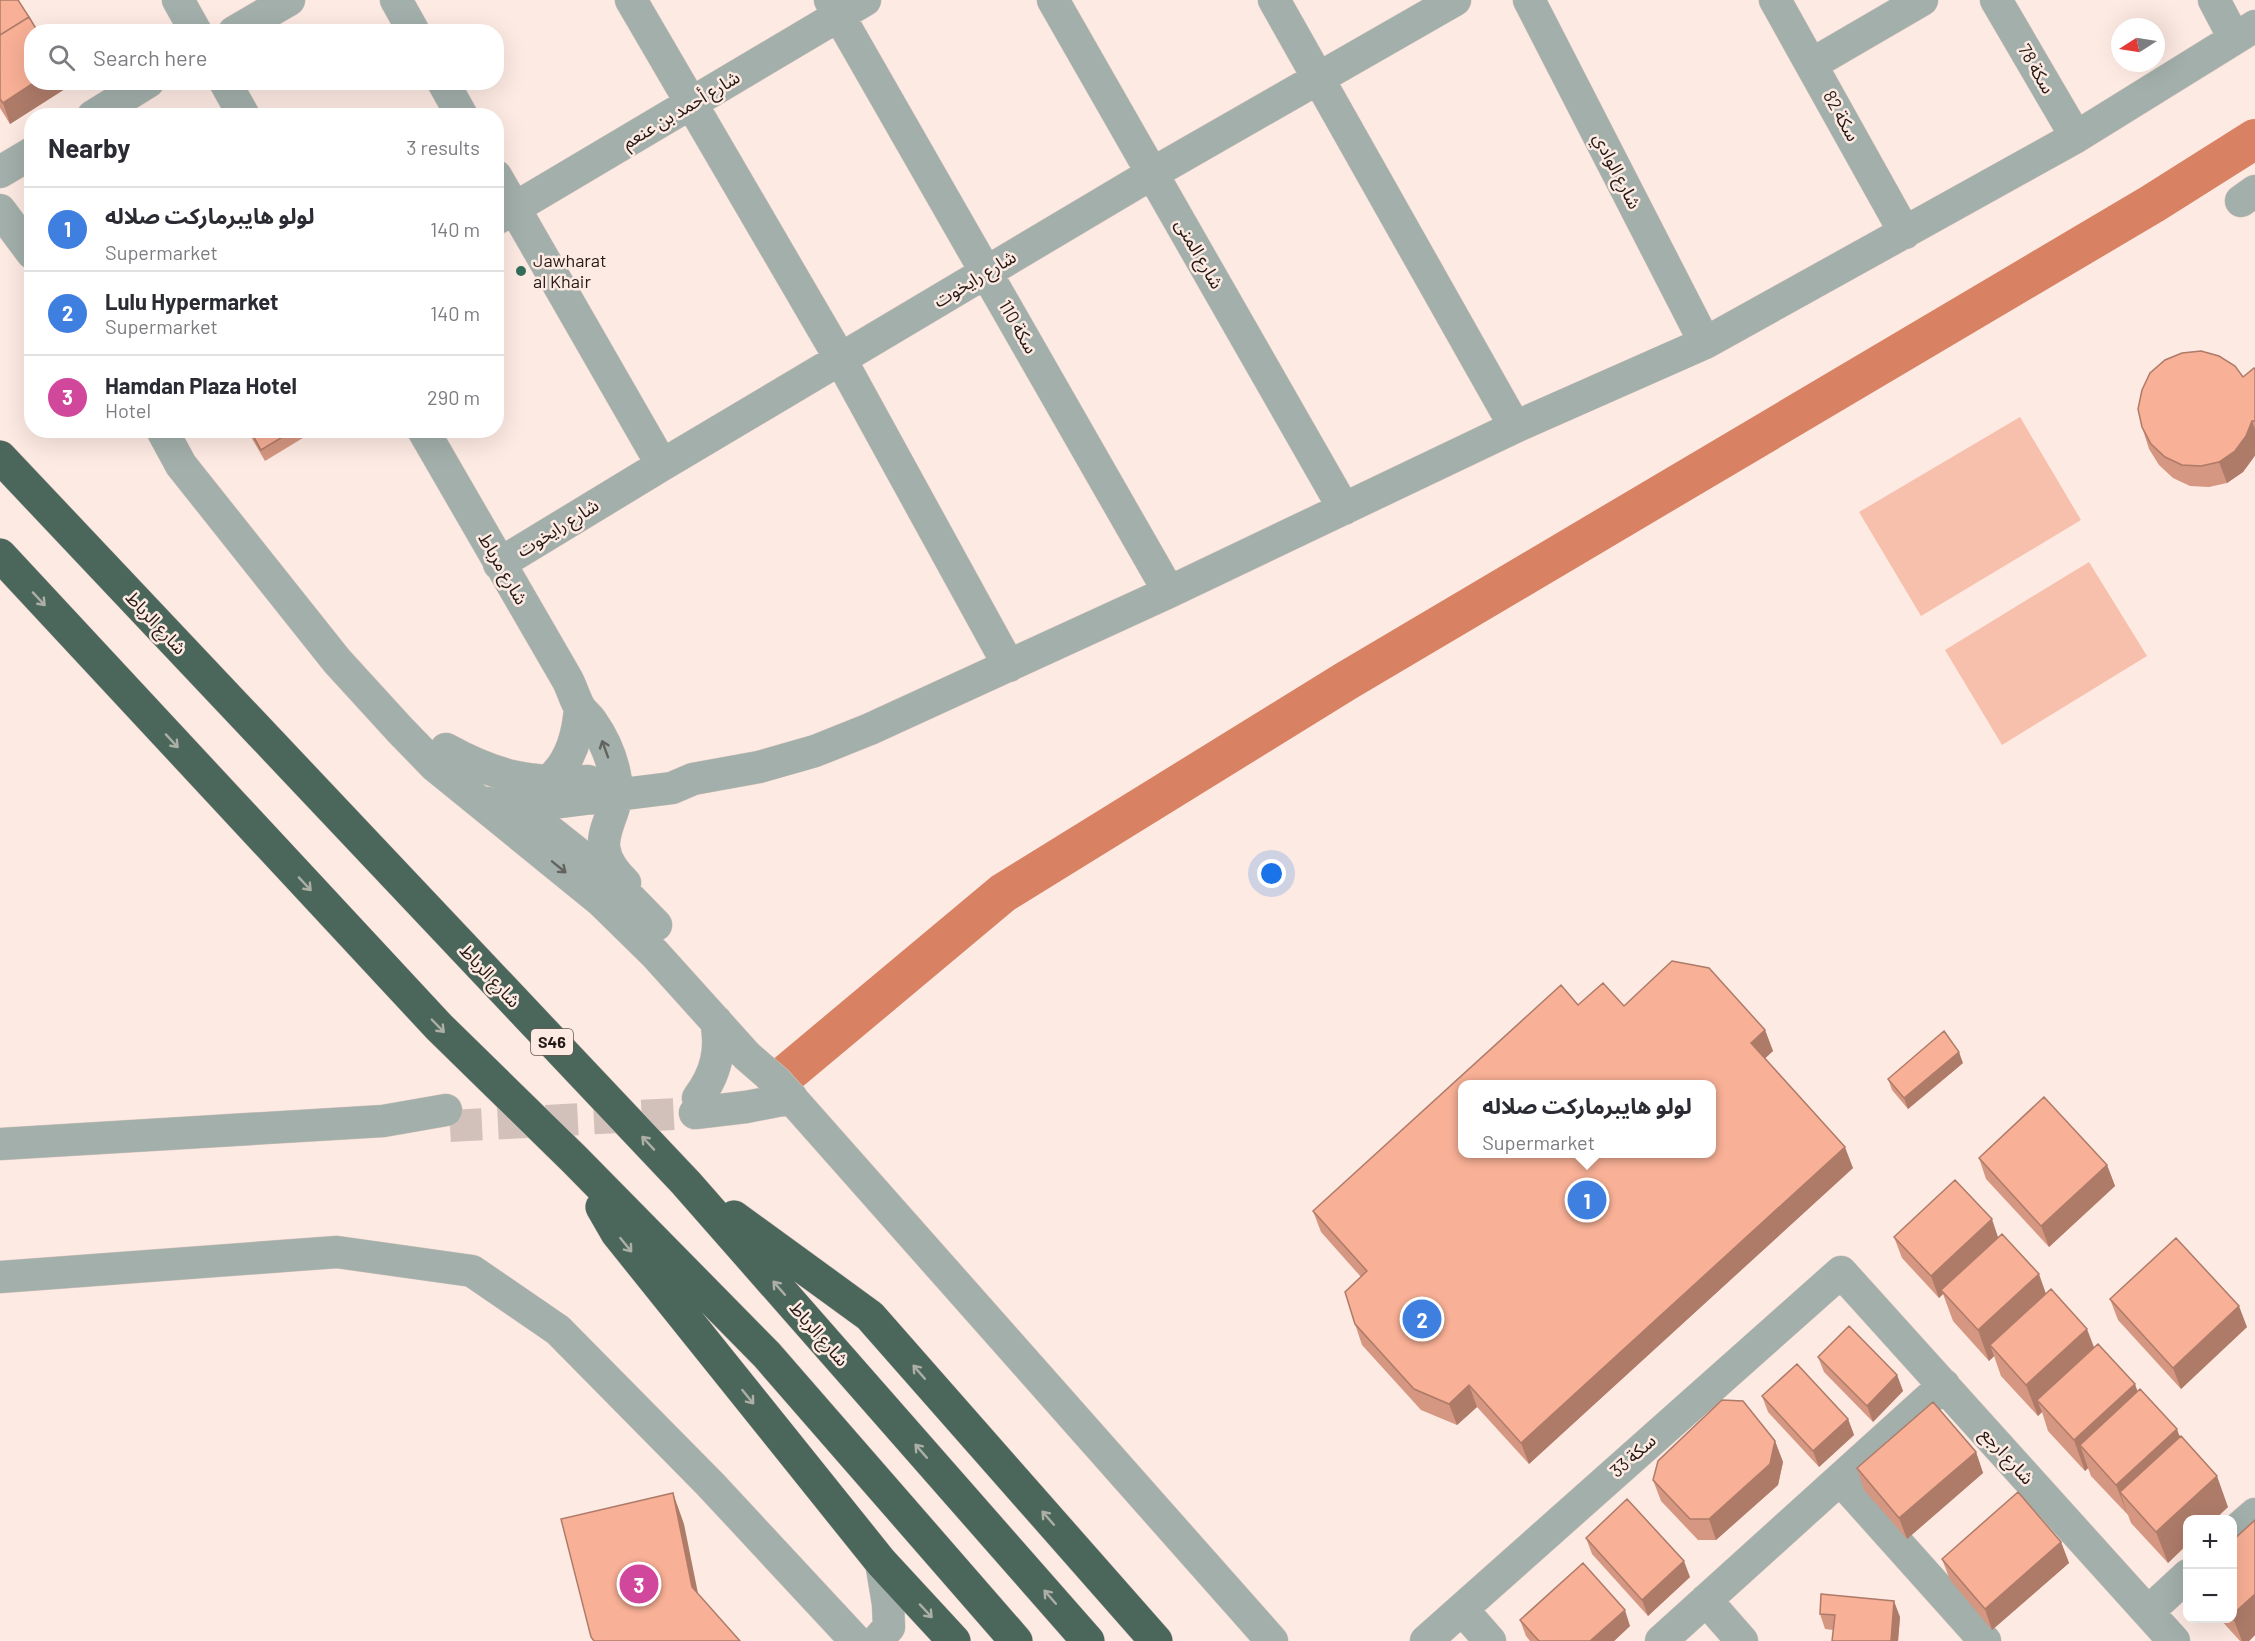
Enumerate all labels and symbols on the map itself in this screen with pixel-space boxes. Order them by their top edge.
north arrow [2111,18,2165,72]
street label: سكة 78 [2014,40,2060,97]
street label: شارع أحمد بن عنعم [618,65,745,156]
street label: سكة 82 [1819,86,1865,145]
street label: شارع الوادي [1586,129,1646,214]
street label: شارع المنى [1168,214,1229,295]
street label: شارع رايخوت [929,245,1022,315]
place label: Jawharat al Khair [533,249,607,292]
marker: Jawharat al Khair [514,264,528,278]
street label: سكة 110 [995,296,1043,357]
street label: شارع رايخوت [512,493,605,564]
street label: شارع مرباط [471,529,533,610]
street label: شارع الرباط [119,586,192,661]
one-way arrow [32,591,46,606]
one-way arrow [165,734,179,749]
one-way arrow [599,740,610,758]
your location [1257,859,1286,888]
one-way arrow [551,860,567,873]
one-way arrow [298,876,312,891]
street label: شارع الرباط [453,939,526,1014]
one-way arrow [431,1019,446,1034]
road number: S46 [531,1029,573,1055]
one-way arrow [641,1136,656,1151]
pin: 1 [1568,1178,1606,1222]
one-way arrow [620,1236,633,1252]
one-way arrow [772,1281,786,1296]
pin: 2 [1402,1296,1442,1342]
street label: شارع الرباط [783,1297,854,1373]
one-way arrow [912,1365,926,1380]
one-way arrow [742,1388,755,1404]
street label: شارع ارجع [1974,1422,2039,1491]
street label: سكة 33 [1605,1429,1660,1482]
one-way arrow [914,1443,928,1458]
one-way arrow [1041,1511,1055,1526]
pin: 3 [620,1562,658,1606]
one-way arrow [1043,1590,1057,1605]
one-way arrow [919,1603,933,1618]

